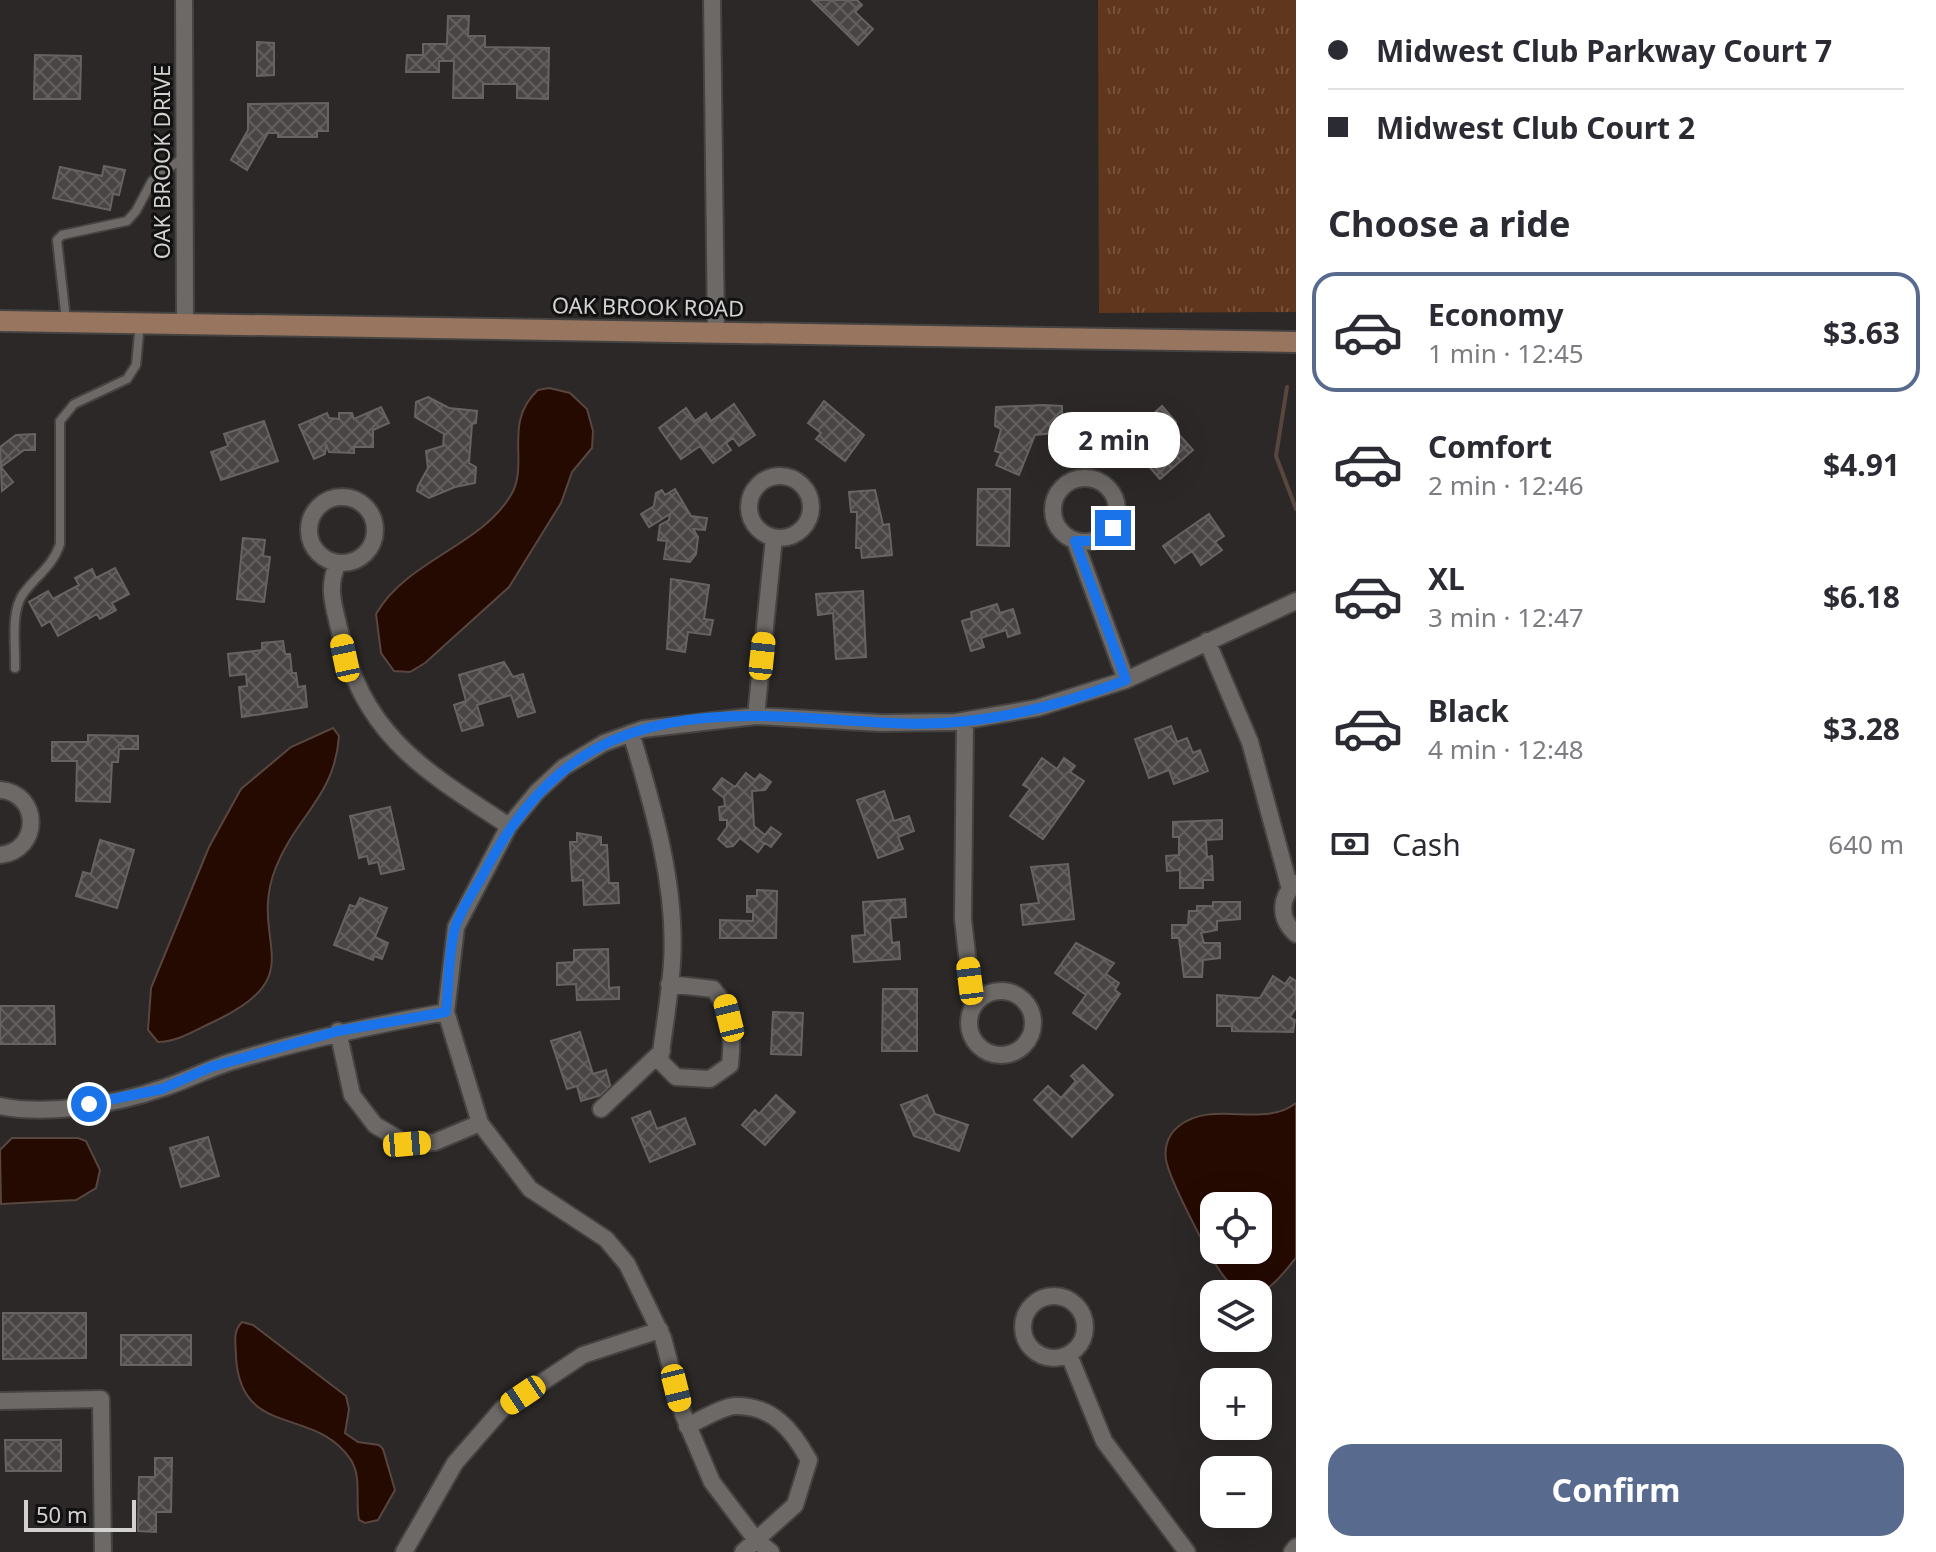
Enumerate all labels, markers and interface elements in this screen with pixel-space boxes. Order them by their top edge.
text: Midwest Club Parkway Court 7 [1376,30,1832,71]
street label: OAK BROOK DRIVE [146,65,176,259]
text: Midwest Club Court 2 [1376,107,1695,148]
text: Choose a ride [1328,199,1570,248]
street label: OAK BROOK ROAD [552,289,744,323]
text: Economy [1428,294,1564,335]
icon: car [1332,296,1404,368]
text: $3.63 [1823,312,1900,353]
text: 1 min · 12:45 [1428,335,1584,371]
callout: 2 min [1047,412,1179,468]
text: 2 min [1078,422,1150,458]
text: Comfort [1428,426,1552,467]
icon: car [1332,428,1404,500]
text: $4.91 [1823,444,1900,485]
text: 2 min · 12:46 [1428,467,1584,503]
route end [1095,510,1131,546]
text: XL [1428,558,1465,599]
icon: car [1332,560,1404,632]
text: $6.18 [1823,576,1900,617]
text: 3 min · 12:47 [1428,599,1584,635]
car [748,631,776,681]
car [328,632,362,684]
text: Black [1428,690,1509,731]
icon: car [1332,692,1404,764]
text: $3.28 [1823,708,1900,749]
text: 4 min · 12:48 [1428,731,1584,767]
icon: cash [1328,822,1372,866]
text: Cash [1392,824,1461,865]
text: 640 m [1828,826,1904,862]
car [955,956,985,1006]
car [712,992,746,1044]
route start [71,1086,107,1122]
car [382,1130,432,1158]
map controls [1200,1192,1272,1528]
button: locate [1200,1192,1272,1264]
button: layers [1200,1280,1272,1352]
car [659,1362,693,1414]
button: + [1200,1368,1272,1440]
car [496,1372,550,1418]
button: Confirm [1328,1444,1904,1536]
button: − [1200,1456,1272,1528]
scale bar [24,1496,136,1532]
text: 50 m [36,1499,87,1529]

